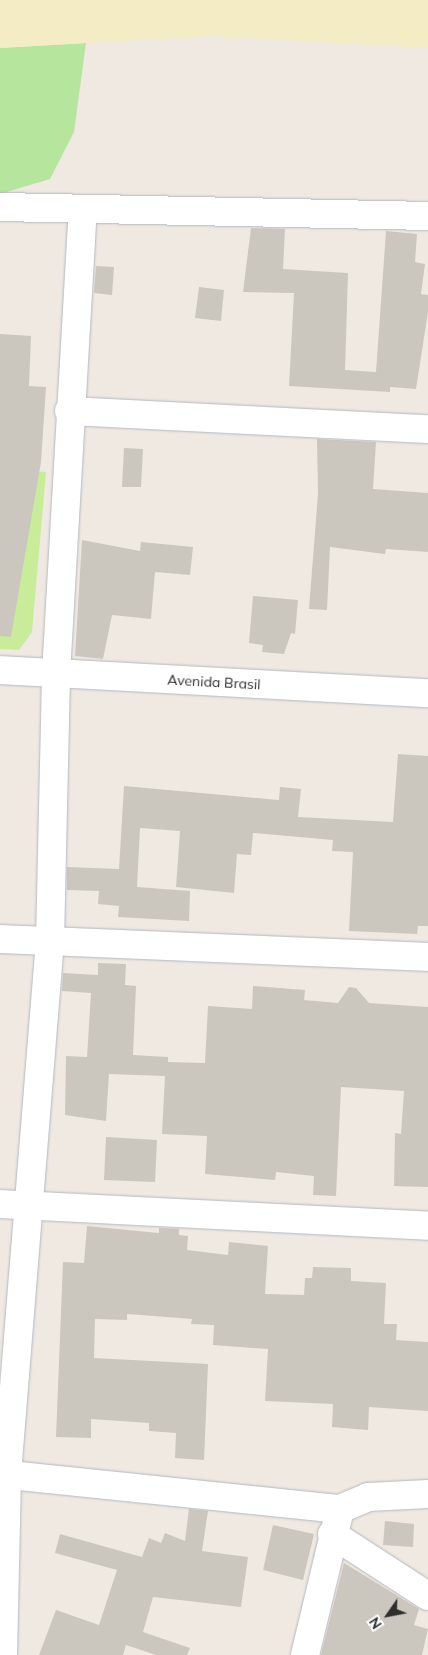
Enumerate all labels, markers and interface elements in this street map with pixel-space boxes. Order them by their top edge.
street label: Avenida Brasil [167,671,261,693]
north arrow [363,1590,413,1640]
text: N [365,1614,386,1633]

